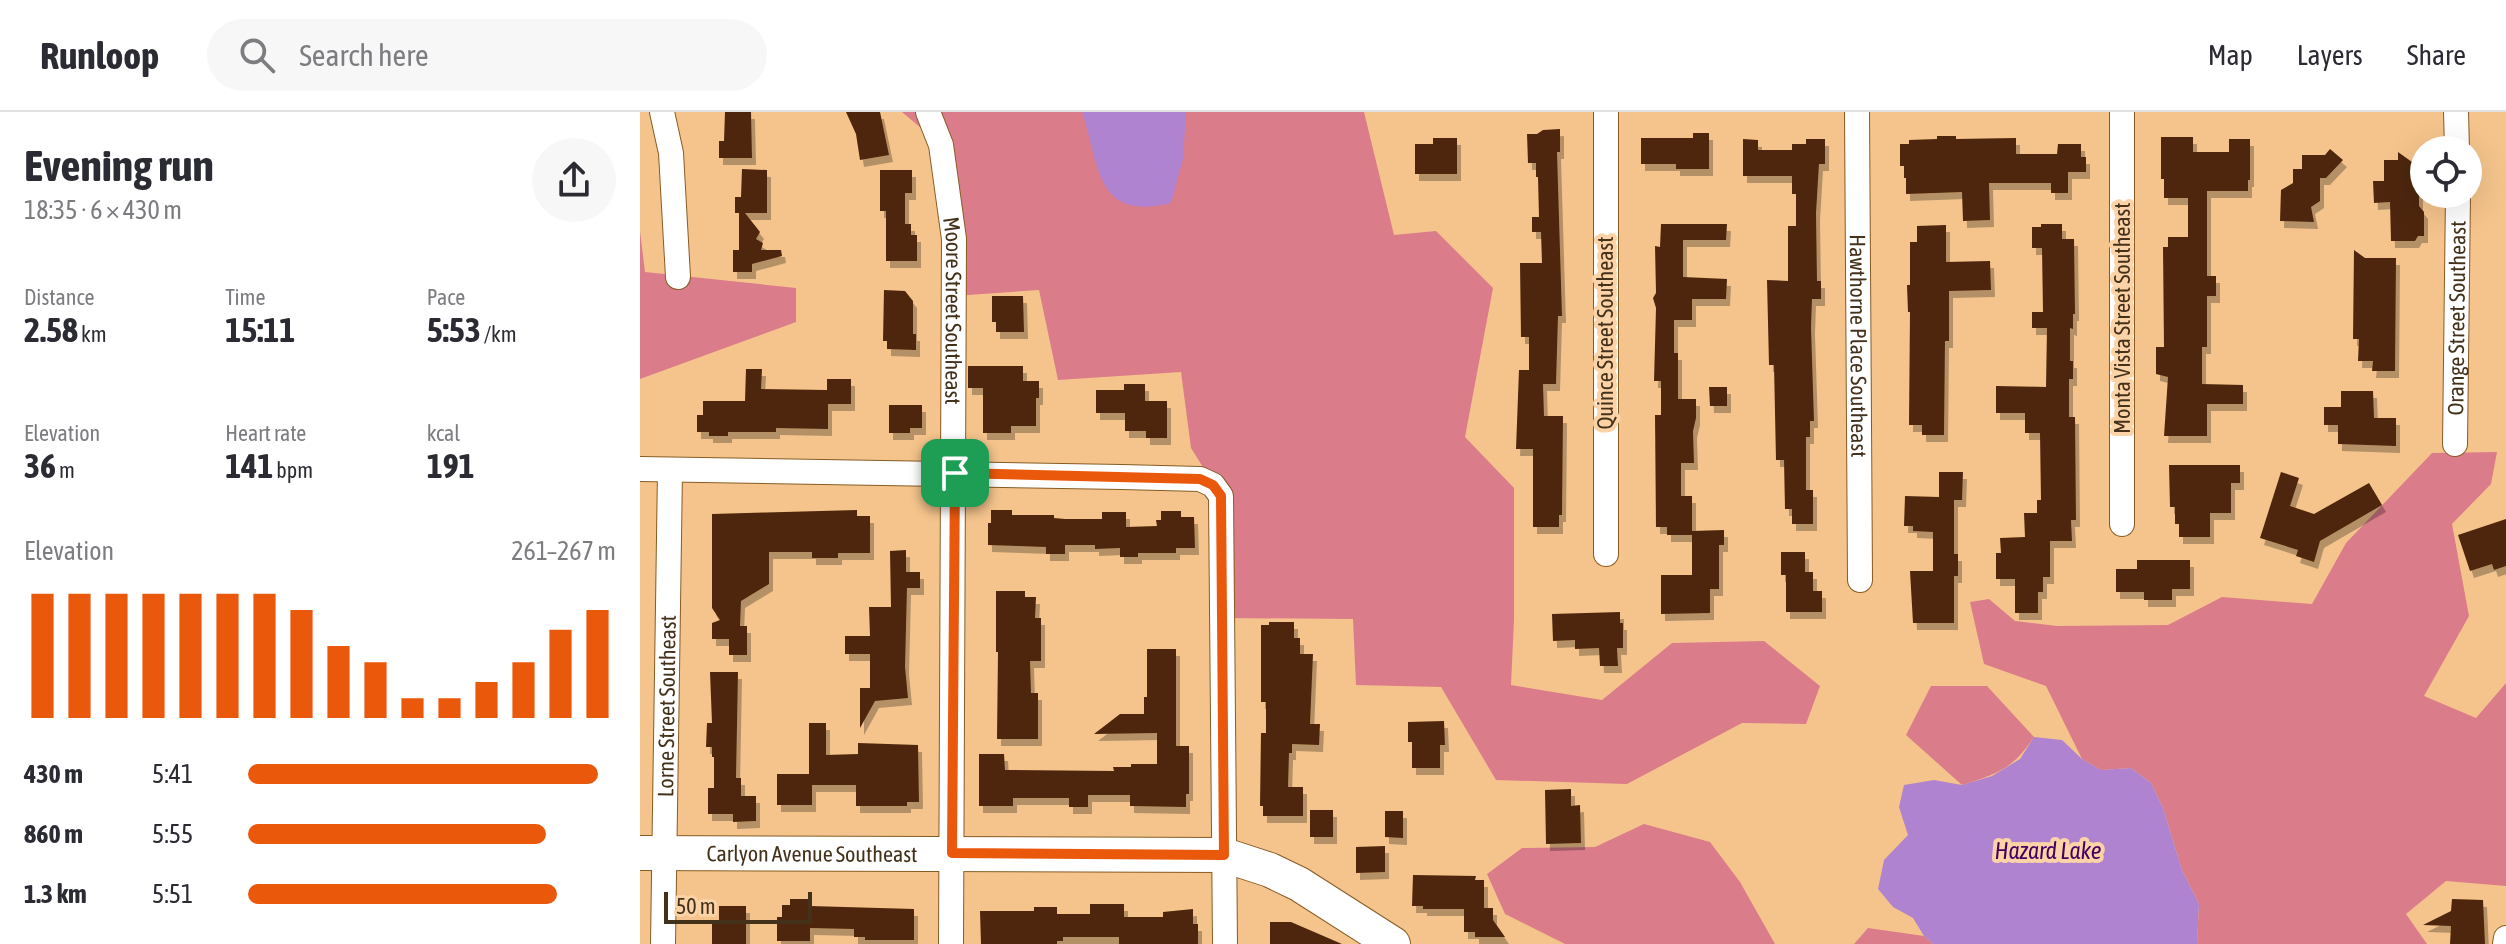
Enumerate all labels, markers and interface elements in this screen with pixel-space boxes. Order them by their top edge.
search box [207,19,767,91]
icon: search [235,33,279,77]
text: Runloop [40,34,159,77]
text: Search here [299,38,429,72]
text: Map [2208,39,2253,71]
text: Layers [2297,39,2363,71]
text: Share [2407,39,2466,71]
map controls [2410,136,2482,208]
button: locate [2410,136,2482,208]
button: share [532,138,616,222]
text: Evening run [24,140,214,190]
text: 18:35 · 6 × 430 m [24,195,182,225]
street label: Monta Vista Street Southeast [2109,202,2135,434]
street label: Moore Street Southeast [938,215,967,405]
street label: Orange Street Southeast [2442,220,2471,416]
street label: Hawthorne Place Southeast [1845,234,1872,458]
street label: Quince Street Southeast [1592,236,1618,430]
text: Distance [24,284,95,310]
text: Time [225,284,265,310]
text: Pace [427,284,465,310]
text: 2.58 [24,310,78,349]
text: 15:11 [225,310,295,349]
text: 5:53 [427,310,481,349]
text: km [78,321,107,347]
text: /km [481,321,517,347]
text: Elevation [24,420,100,446]
text: Heart rate [225,420,306,446]
text: kcal [427,420,460,446]
pin [921,439,989,507]
text: 36 [24,446,56,485]
text: 141 [225,446,273,485]
text: 191 [427,446,475,485]
icon: arrive [933,451,977,495]
text: m [56,457,75,483]
text: bpm [273,457,313,483]
text: Elevation [24,536,114,566]
text: 261–267 m [511,536,616,566]
street label: Lorne Street Southeast [652,615,681,797]
text: 430 m [24,759,83,789]
text: 5:41 [152,759,193,789]
text: 860 m [24,819,83,849]
text: 5:55 [152,819,193,849]
water label: Hazard Lake [1994,837,2102,864]
street label: Carlyon Avenue Southeast [707,840,917,867]
text: 1.3 km [24,879,87,909]
text: 5:51 [152,879,193,909]
scale bar [664,888,812,924]
text: 50 m [676,893,716,919]

